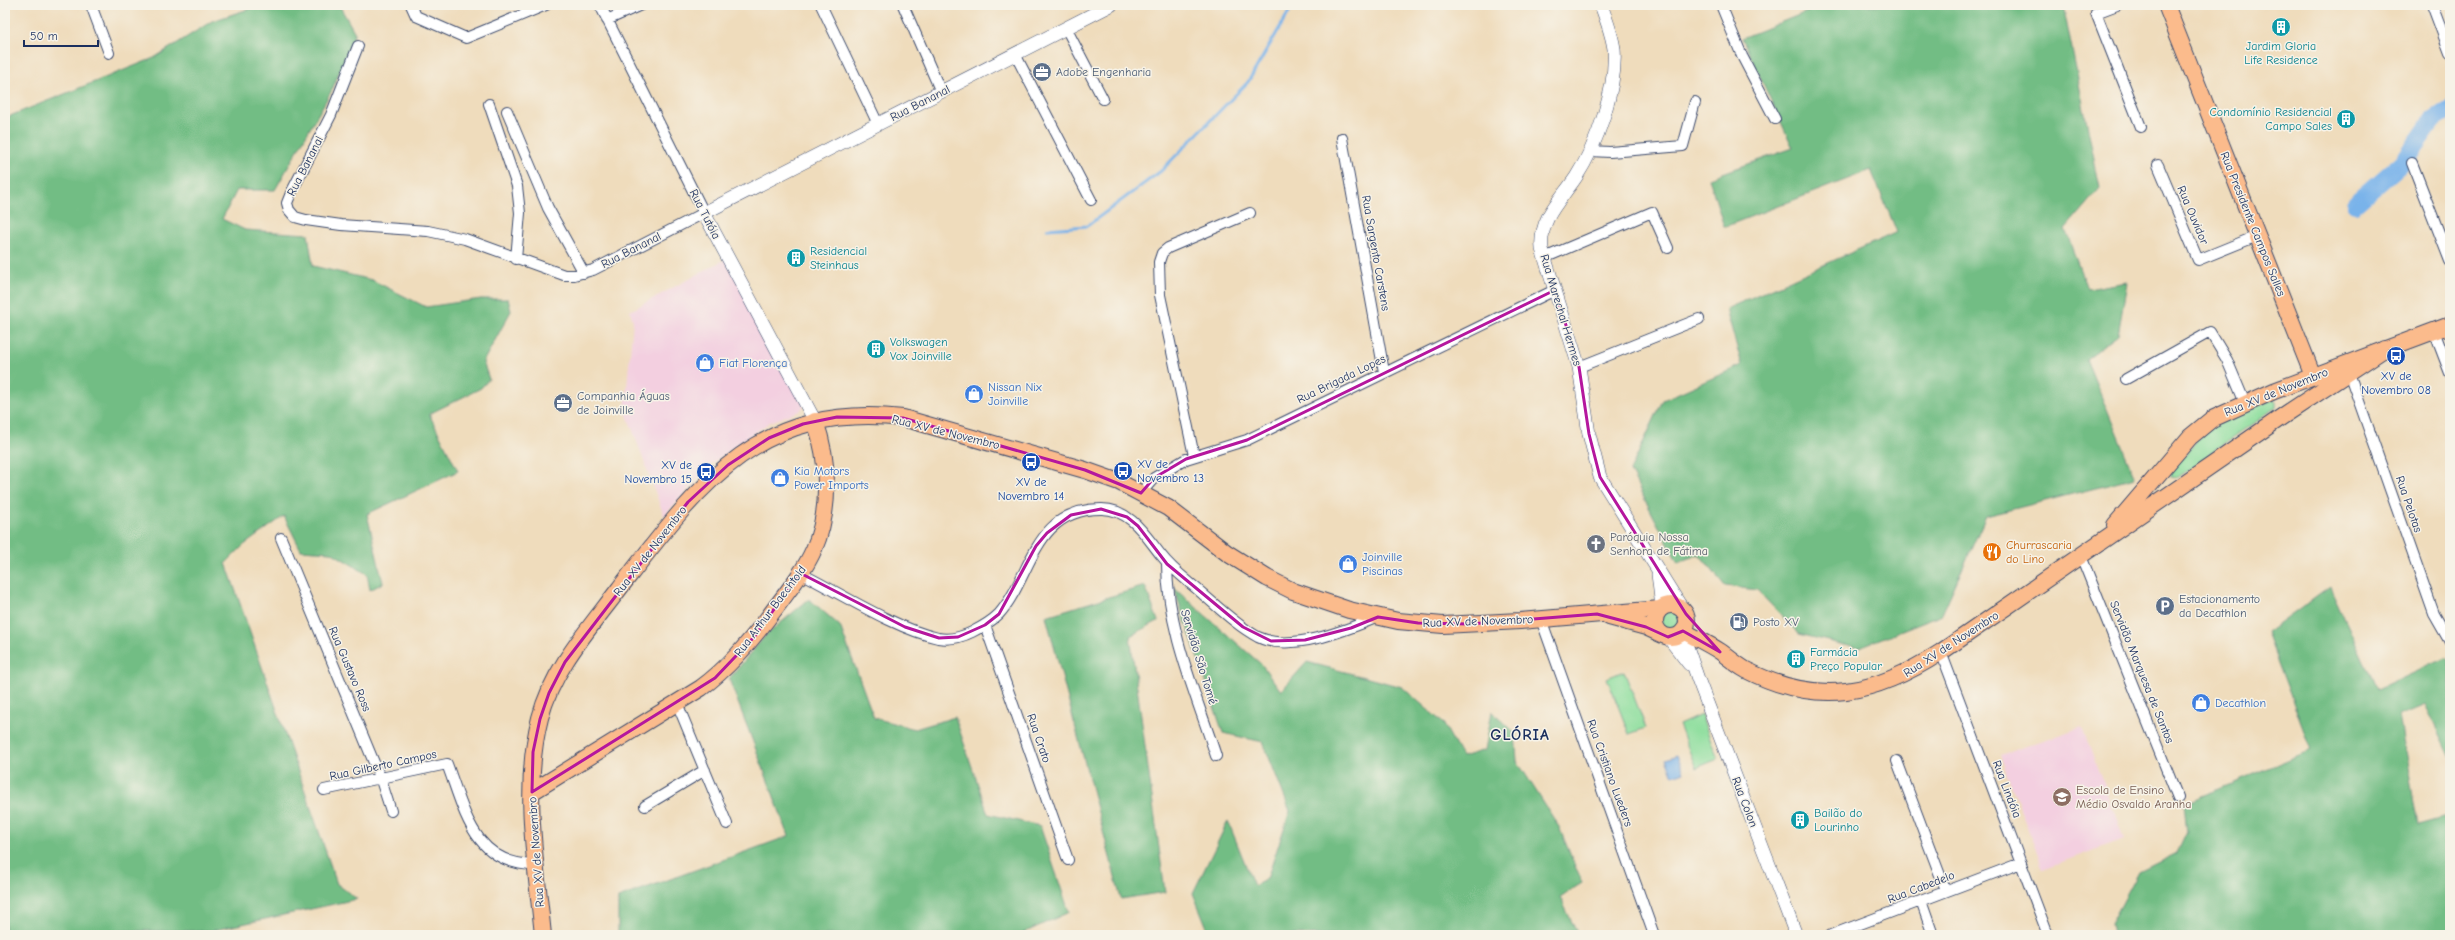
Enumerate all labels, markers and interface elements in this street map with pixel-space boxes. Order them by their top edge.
building icon: Jardim Gloria Life Residence [2270,16,2292,38]
scale bar [24,22,98,48]
text: 50 m [30,29,58,43]
place label: Jardim Gloria Life Residence [2244,39,2318,67]
office icon: Adobe Engenharia [1031,61,1053,83]
place label: Adobe Engenharia [1056,65,1151,79]
street label: Rua Bananal [888,82,952,124]
place label: Condomínio Residencial Campo Sales [2209,105,2332,133]
building icon: Condomínio Residencial Campo Sales [2335,108,2357,130]
street label: Rua Bananal [284,134,326,198]
street label: Rua Presidente Campos Salles [2218,150,2288,298]
street label: Rua Ouvidor [2174,183,2212,247]
street label: Rua Tutóia [686,187,724,241]
street label: Rua Sargento Carstens [1359,194,1393,312]
street label: Rua Bananal [599,229,663,271]
place label: Residencial Steinhaus [810,244,867,272]
building icon: Residencial Steinhaus [785,247,807,269]
street label: Rua Marechal Hermes [1537,253,1585,367]
place label: Volkswagen Vox Joinville [890,335,952,363]
building icon: Volkswagen Vox Joinville [865,338,887,360]
bus stop icon: XV de Novembro 08 [2385,345,2407,367]
street label: Rua Brigada Lopes [1294,351,1388,407]
shop icon: Fiat Florença [694,352,716,374]
place label: Fiat Florença [719,356,787,370]
street label: Rua XV de Novembro [2222,365,2330,419]
place label: XV de Novembro 08 [2361,369,2431,397]
place label: Nissan Nix Joinville [988,380,1042,408]
shop icon: Nissan Nix Joinville [963,383,985,405]
place label: Companhia Águas de Joinville [577,389,670,417]
office icon: Companhia Águas de Joinville [552,392,574,414]
street label: Rua XV de Novembro [891,412,1001,452]
bus stop icon: XV de Novembro 14 [1020,451,1042,473]
place label: XV de Novembro 13 [1137,457,1204,485]
place label: XV de Novembro 15 [625,458,692,486]
bus stop icon: XV de Novembro 13 [1112,460,1134,482]
bus stop icon: XV de Novembro 15 [695,461,717,483]
place label: Kia Motors Power Imports [794,464,869,492]
shop icon: Kia Motors Power Imports [769,467,791,489]
street label: Rua Pelotas [2393,474,2425,534]
place label: XV de Novembro 14 [998,475,1065,503]
street label: Rua XV de Novembro [610,503,690,599]
place label: Paróquia Nossa Senhora de Fátima [1610,530,1708,558]
church icon: Paróquia Nossa Senhora de Fátima [1585,533,1607,555]
place label: Churrascaria do Lino [2006,538,2072,566]
restaurant icon: Churrascaria do Lino [1981,541,2003,563]
place label: Joinville Piscinas [1362,550,1403,578]
shop icon: Joinville Piscinas [1337,553,1359,575]
street label: Rua Arthur Baechtold [731,563,809,659]
place label: Estacionamento da Decathlon [2179,592,2260,620]
parking icon: Estacionamento da Decathlon [2154,595,2176,617]
street label: Servidão Marquesa de Santos [2107,599,2177,745]
street label: Servidão São Tomé [1178,608,1220,706]
street label: Rua XV de Novembro [1901,608,2001,680]
fuel station icon: Posto XV [1728,611,1750,633]
street label: Rua XV de Novembro [1422,612,1534,630]
place label: Posto XV [1753,615,1799,629]
street label: Rua Gustavo Ross [326,624,374,714]
place label: Farmácia Preço Popular [1810,645,1882,673]
building icon: Farmácia Preço Popular [1785,648,1807,670]
shop icon: Decathlon [2190,692,2212,714]
place label: Decathlon [2215,696,2266,710]
street label: Rua Crato [1024,712,1054,764]
street label: Rua Cristiano Lueders [1584,718,1636,828]
district label: GLÓRIA [1490,725,1550,744]
street label: Rua Gilberto Campos [328,747,438,783]
street label: Rua Lindóia [1990,758,2024,820]
street label: Rua Colon [1729,775,1761,829]
place label: Escola de Ensino Médio Osvaldo Aranha [2076,783,2192,811]
school or university icon: Escola de Ensino Médio Osvaldo Aranha [2051,786,2073,808]
street label: Rua XV de Novembro [525,796,547,908]
place label: Bailão do Lourinho [1814,806,1862,834]
building icon: Bailão do Lourinho [1789,809,1811,831]
street label: Rua Cabedelo [1885,868,1957,906]

